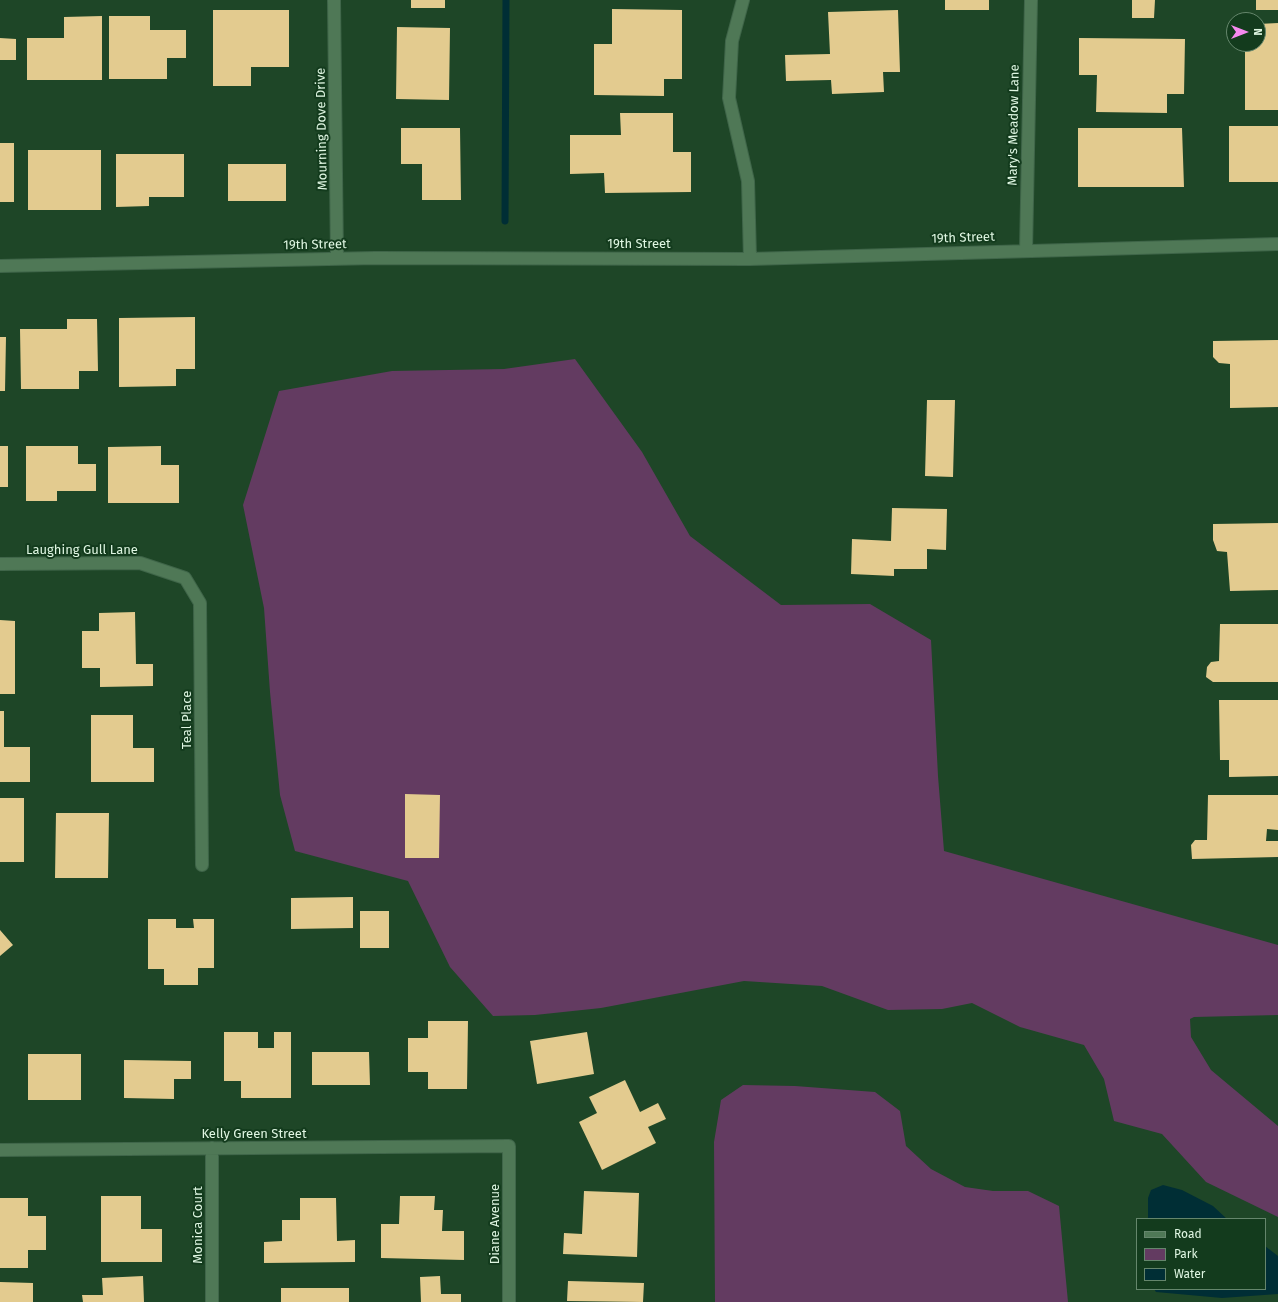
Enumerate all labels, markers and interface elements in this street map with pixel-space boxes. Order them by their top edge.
north arrow [1226,12,1266,52]
text: N [1251,28,1264,36]
street label: Mary's Meadow Lane [1005,64,1023,186]
street label: Mourning Dove Drive [313,68,331,190]
street label: 19th Street [931,229,995,247]
street label: 19th Street [607,236,671,252]
street label: 19th Street [283,237,347,253]
street label: Laughing Gull Lane [26,542,138,558]
street label: Teal Place [179,691,195,749]
street label: Kelly Green Street [201,1126,307,1142]
street label: Diane Avenue [487,1184,503,1264]
street label: Monica Court [190,1186,206,1264]
legend [1136,1218,1266,1290]
text: Road [1174,1227,1202,1241]
text: Park [1174,1247,1198,1261]
text: Water [1174,1267,1205,1281]

